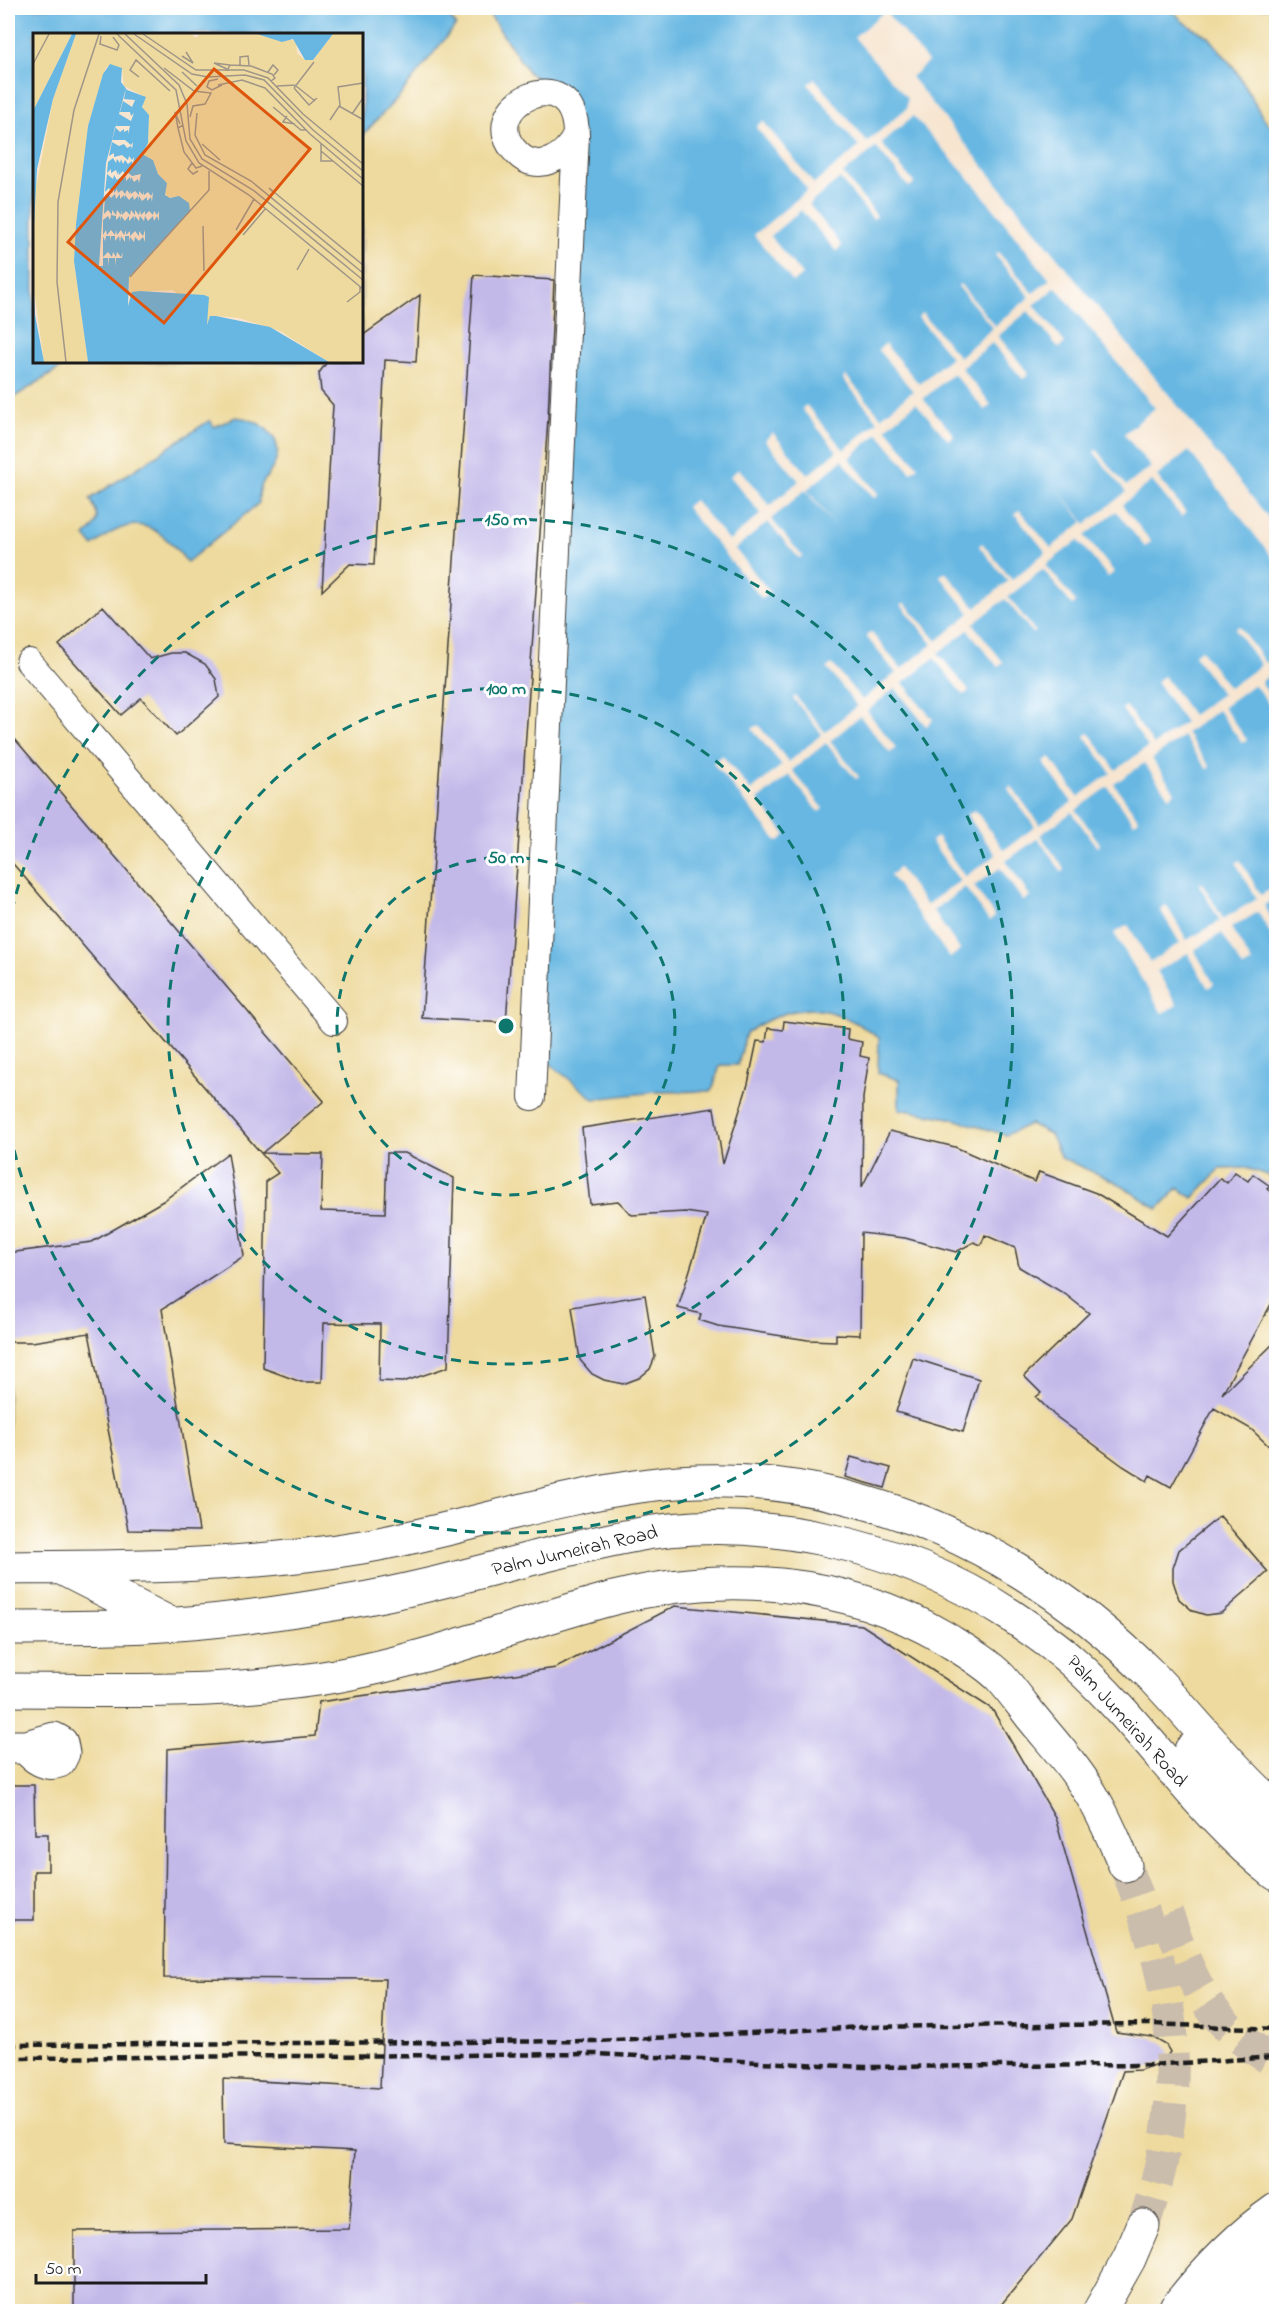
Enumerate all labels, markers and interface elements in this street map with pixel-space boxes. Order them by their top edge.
inset map [33,33,363,363]
text: 150 m [485,508,527,534]
text: 100 m [486,677,526,703]
text: 50 m [488,846,524,872]
centre of rings [496,1016,516,1036]
street label: Palm Jumeirah Road [489,1519,661,1585]
street label: Palm Jumeirah Road [1059,1649,1193,1795]
scale bar [36,2247,206,2285]
text: 50 m [45,2257,82,2283]

